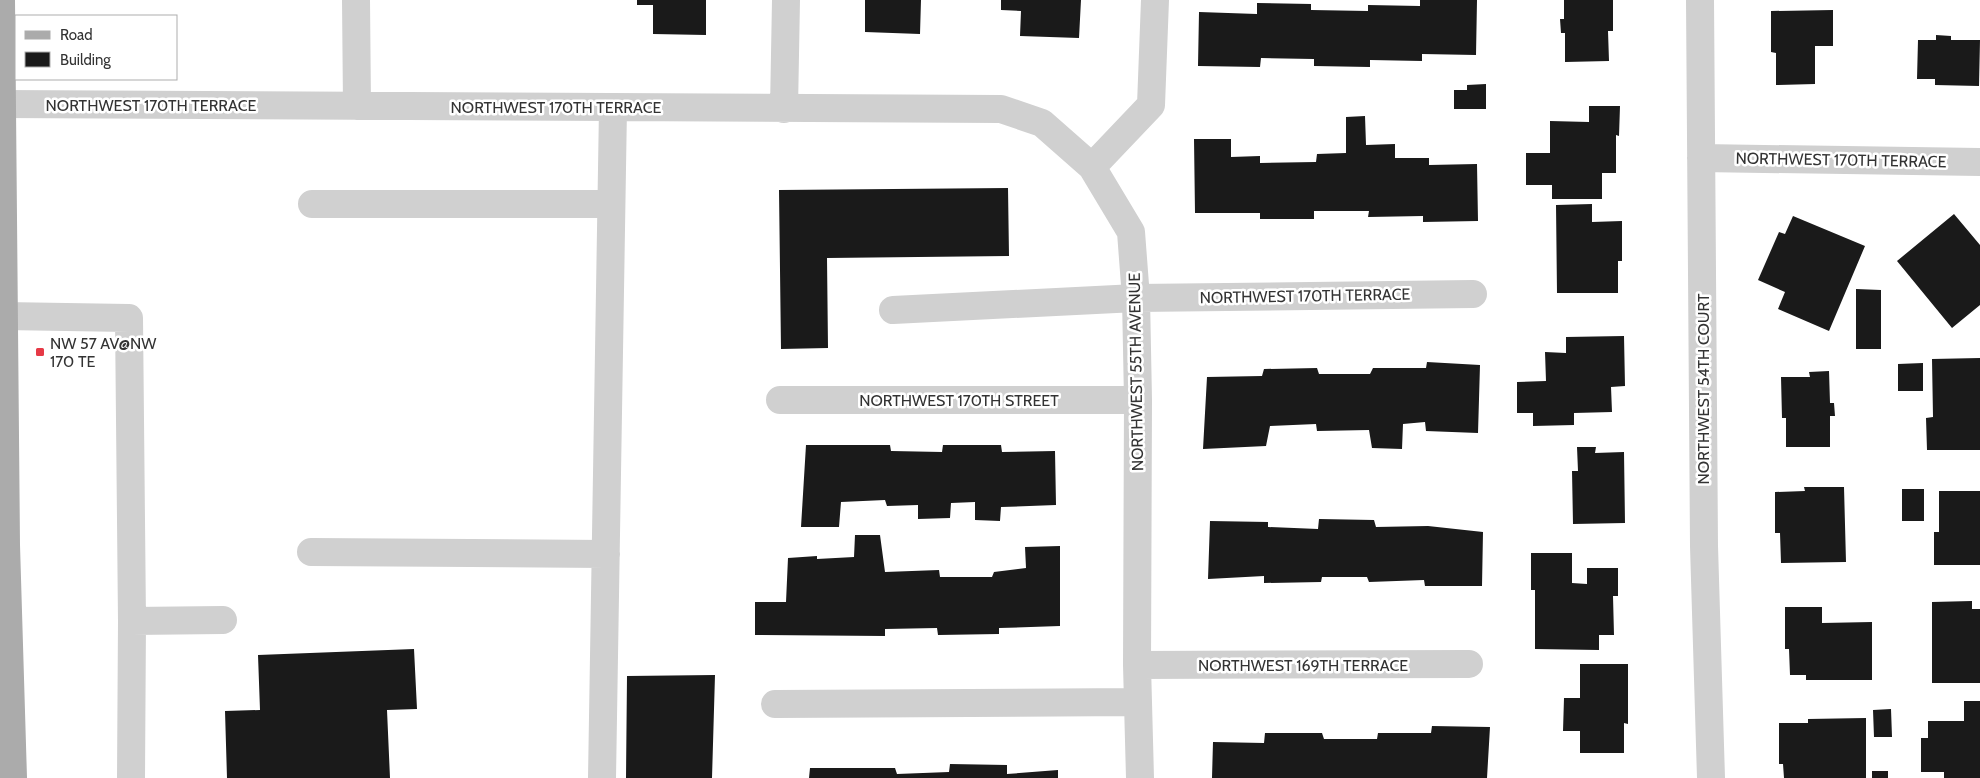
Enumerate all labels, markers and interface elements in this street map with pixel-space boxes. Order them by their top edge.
legend [15,15,178,80]
text: Road [60,26,93,44]
text: Building [60,51,111,69]
street label: NORTHWEST 170TH TERRACE [46,96,257,115]
street label: NORTHWEST 170TH TERRACE [451,98,662,117]
street label: NORTHWEST 170TH TERRACE [1735,149,1947,171]
street label: NORTHWEST 55TH AVENUE [1125,272,1147,471]
street label: NORTHWEST 170TH TERRACE [1199,285,1411,307]
street label: NORTHWEST 54TH COURT [1694,293,1713,484]
place label: NW 57 AV@NW 170 TE [50,334,157,371]
marker: NW 57 AV@NW 170 TE [34,346,46,358]
street label: NORTHWEST 170TH STREET [859,391,1059,410]
street label: NORTHWEST 169TH TERRACE [1198,656,1408,675]

